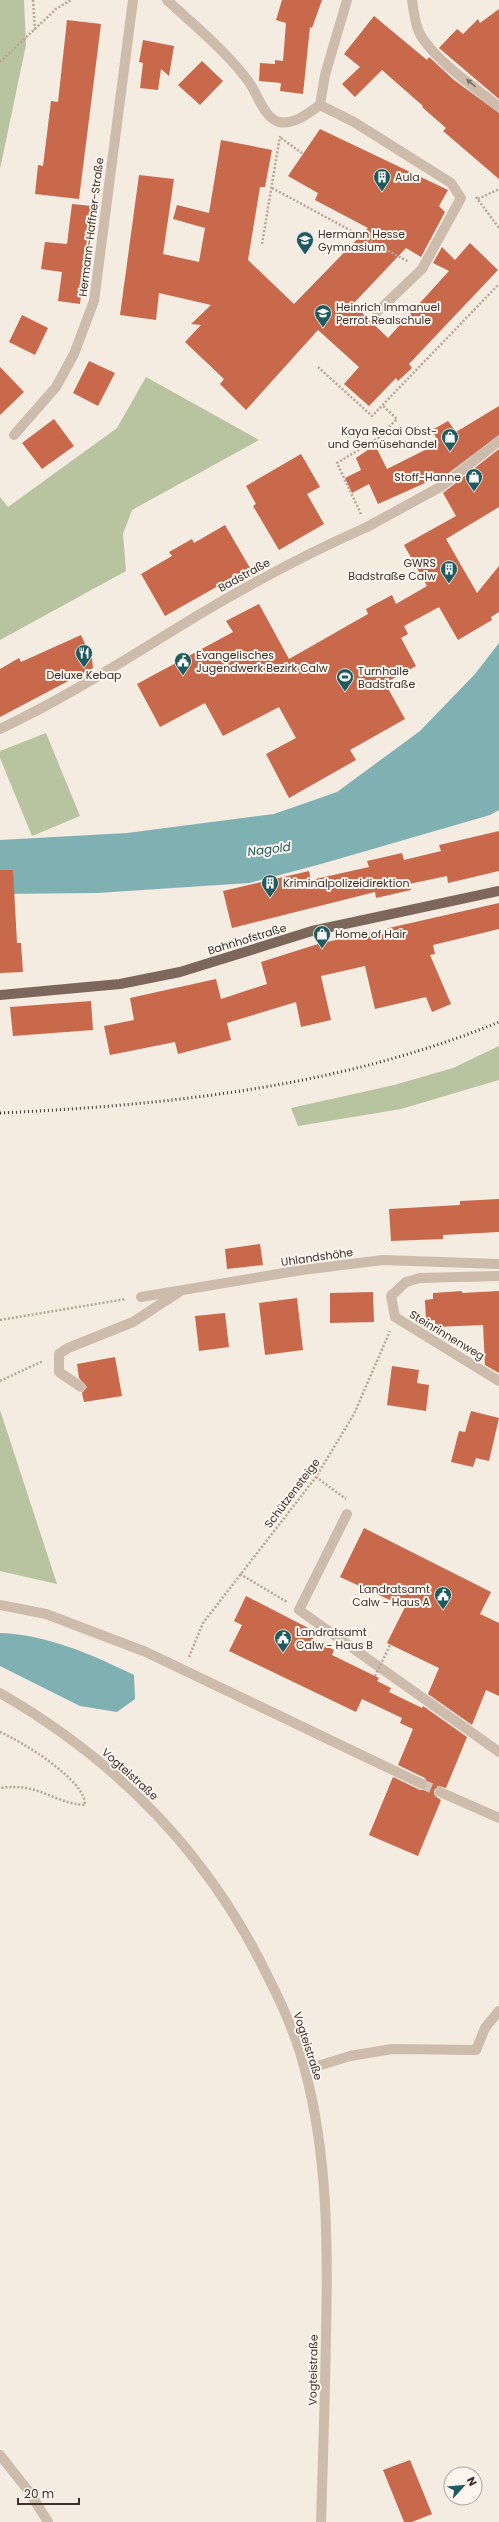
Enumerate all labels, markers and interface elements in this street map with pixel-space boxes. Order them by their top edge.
one-way arrow [465,79,476,88]
street label: Hermann-Haffner-Straße [75,156,107,297]
building icon: Aula [372,167,392,192]
place label: Aula [395,169,420,185]
place label: Hermann Hesse Gymnasium [318,226,405,255]
school or university icon: Hermann Hesse Gymnasium [295,230,315,255]
place label: Heinrich Immanuel Perrot Realschule [336,299,440,328]
school or university icon: Heinrich Immanuel Perrot Realschule [313,303,333,328]
place label: Kaya Recai Obst- und Gemüsehandel [328,423,437,452]
shop icon: Kaya Recai Obst- und Gemüsehandel [440,427,460,452]
shop icon: Stoff-Hanne [464,467,484,492]
place label: Stoff-Hanne [394,469,461,485]
street label: Badstraße [215,554,273,596]
place label: GWRS Badstraße Calw [348,555,436,584]
building icon: GWRS Badstraße Calw [439,559,459,584]
restaurant icon: Deluxe Kebap [74,643,94,668]
place label: Evangelisches Jugendwerk Bezirk Calw [196,647,328,676]
public building icon: Evangelisches Jugendwerk Bezirk Calw [173,651,193,676]
place label: Turnhalle Badstraße [358,663,415,692]
place label: Deluxe Kebap [46,667,122,683]
sports icon: Turnhalle Badstraße [335,667,355,692]
water label: Nagold [246,838,292,860]
building icon: Kriminalpolizeidirektion [260,873,280,898]
place label: Kriminalpolizeidirektion [283,875,410,891]
street label: Bahnhofstraße [206,919,289,959]
shop icon: Home of Hair [312,924,332,949]
place label: Home of Hair [335,926,406,942]
street label: Uhlandshöhe [280,1244,354,1270]
street label: Steinrinnenweg [406,1306,488,1364]
street label: Schützensteige [260,1455,324,1531]
place label: Landratsamt Calw - Haus A [352,1581,431,1610]
public building icon: Landratsamt Calw - Haus A [433,1585,453,1610]
place label: Landratsamt Calw - Haus B [296,1624,373,1653]
public building icon: Landratsamt Calw - Haus B [273,1628,293,1653]
street label: Vogteistraße [98,1744,162,1804]
street label: Vogteistraße [289,2010,327,2082]
street label: Vogteistraße [304,2334,322,2406]
north arrow [443,2466,483,2506]
text: N [463,2474,481,2489]
scale bar [18,2480,79,2506]
text: 20 m [24,2485,54,2502]

